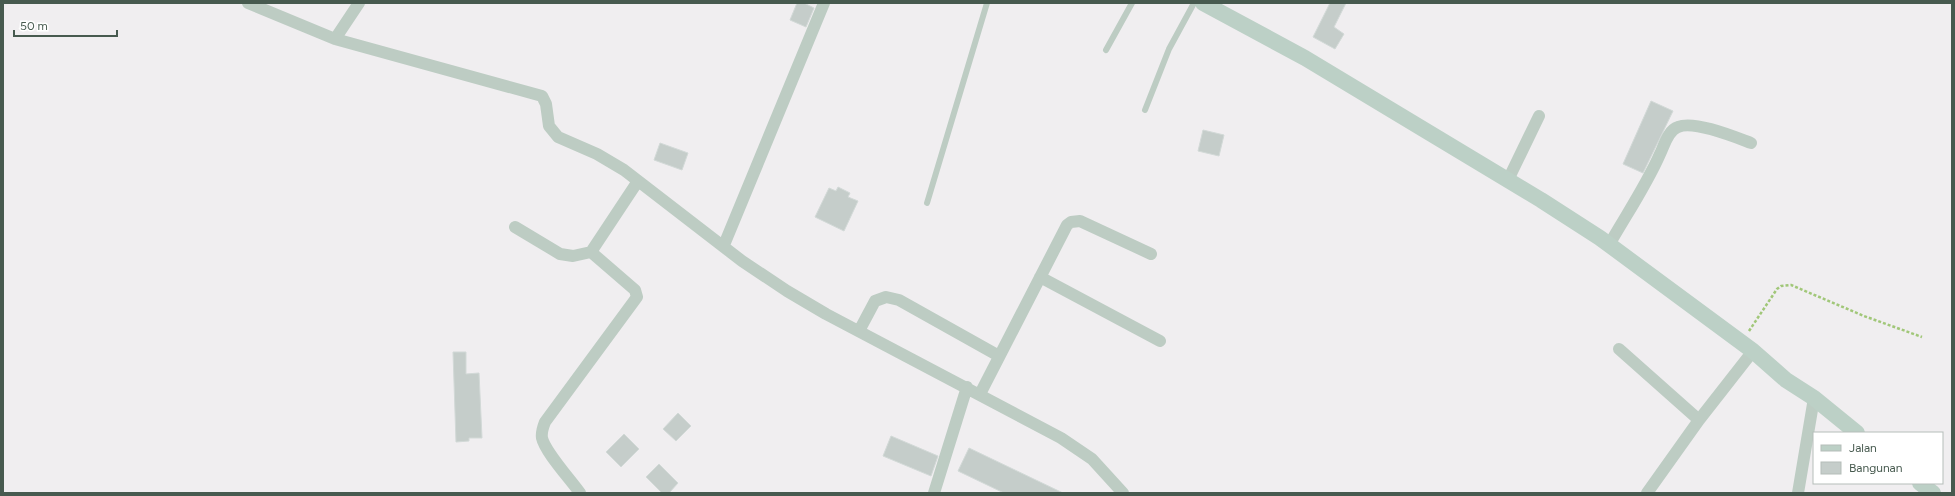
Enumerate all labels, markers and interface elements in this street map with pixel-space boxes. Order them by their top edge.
scale bar [14,12,117,38]
text: 50 m [20,19,48,33]
legend [1813,432,1943,484]
text: Jalan [1849,441,1877,455]
text: Bangunan [1849,461,1903,475]

